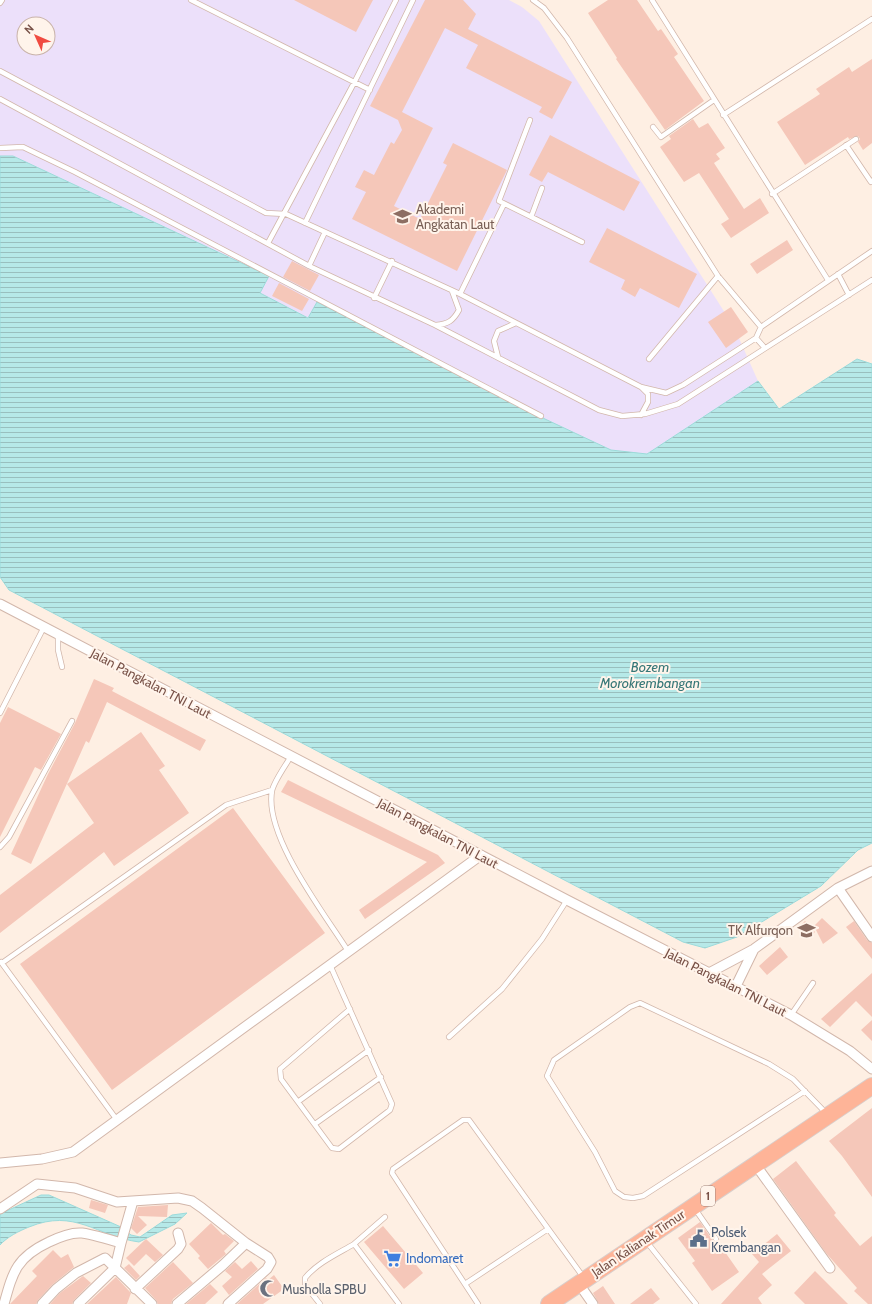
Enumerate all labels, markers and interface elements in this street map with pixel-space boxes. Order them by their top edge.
north arrow [16,16,56,56]
text: N [21,21,37,37]
place label: Akademi Angkatan Laut [416,201,495,232]
school or university icon: Akademi Angkatan Laut [393,206,413,226]
street label: Jalan Pangkalan TNI Laut [87,644,214,722]
water label: Bozem Morokrembangan [599,658,700,692]
street label: Jalan Pangkalan TNI Laut [374,794,501,872]
school or university icon: TK Alfurqon [796,920,816,940]
place label: TK Alfurqon [728,922,793,938]
street label: Jalan Pangkalan TNI Laut [662,944,790,1020]
road number: 1 [701,1186,715,1206]
street label: Jalan Kalianak Timur [588,1205,688,1281]
place label: Polsek Krembangan [711,1224,781,1255]
public building icon: Polsek Krembangan [688,1229,708,1249]
supermarket icon: Indomaret [383,1248,403,1268]
place label: Indomaret [406,1250,464,1266]
mosque icon: Musholla SPBU [259,1279,279,1299]
place label: Musholla SPBU [282,1281,366,1297]

